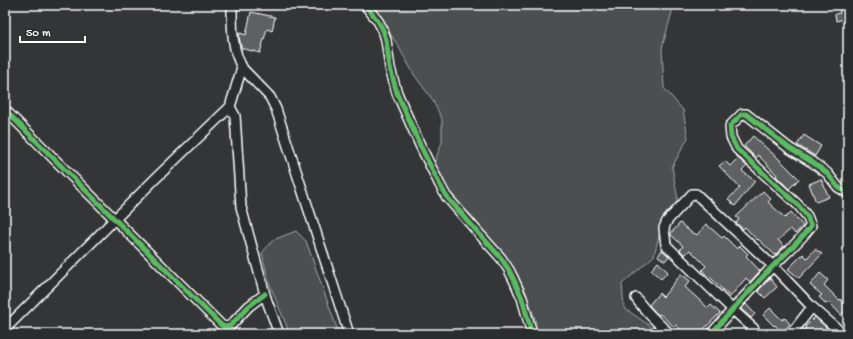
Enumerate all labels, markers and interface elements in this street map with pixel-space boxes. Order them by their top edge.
scale bar [20,18,85,44]
text: 50 m [26,27,51,41]

